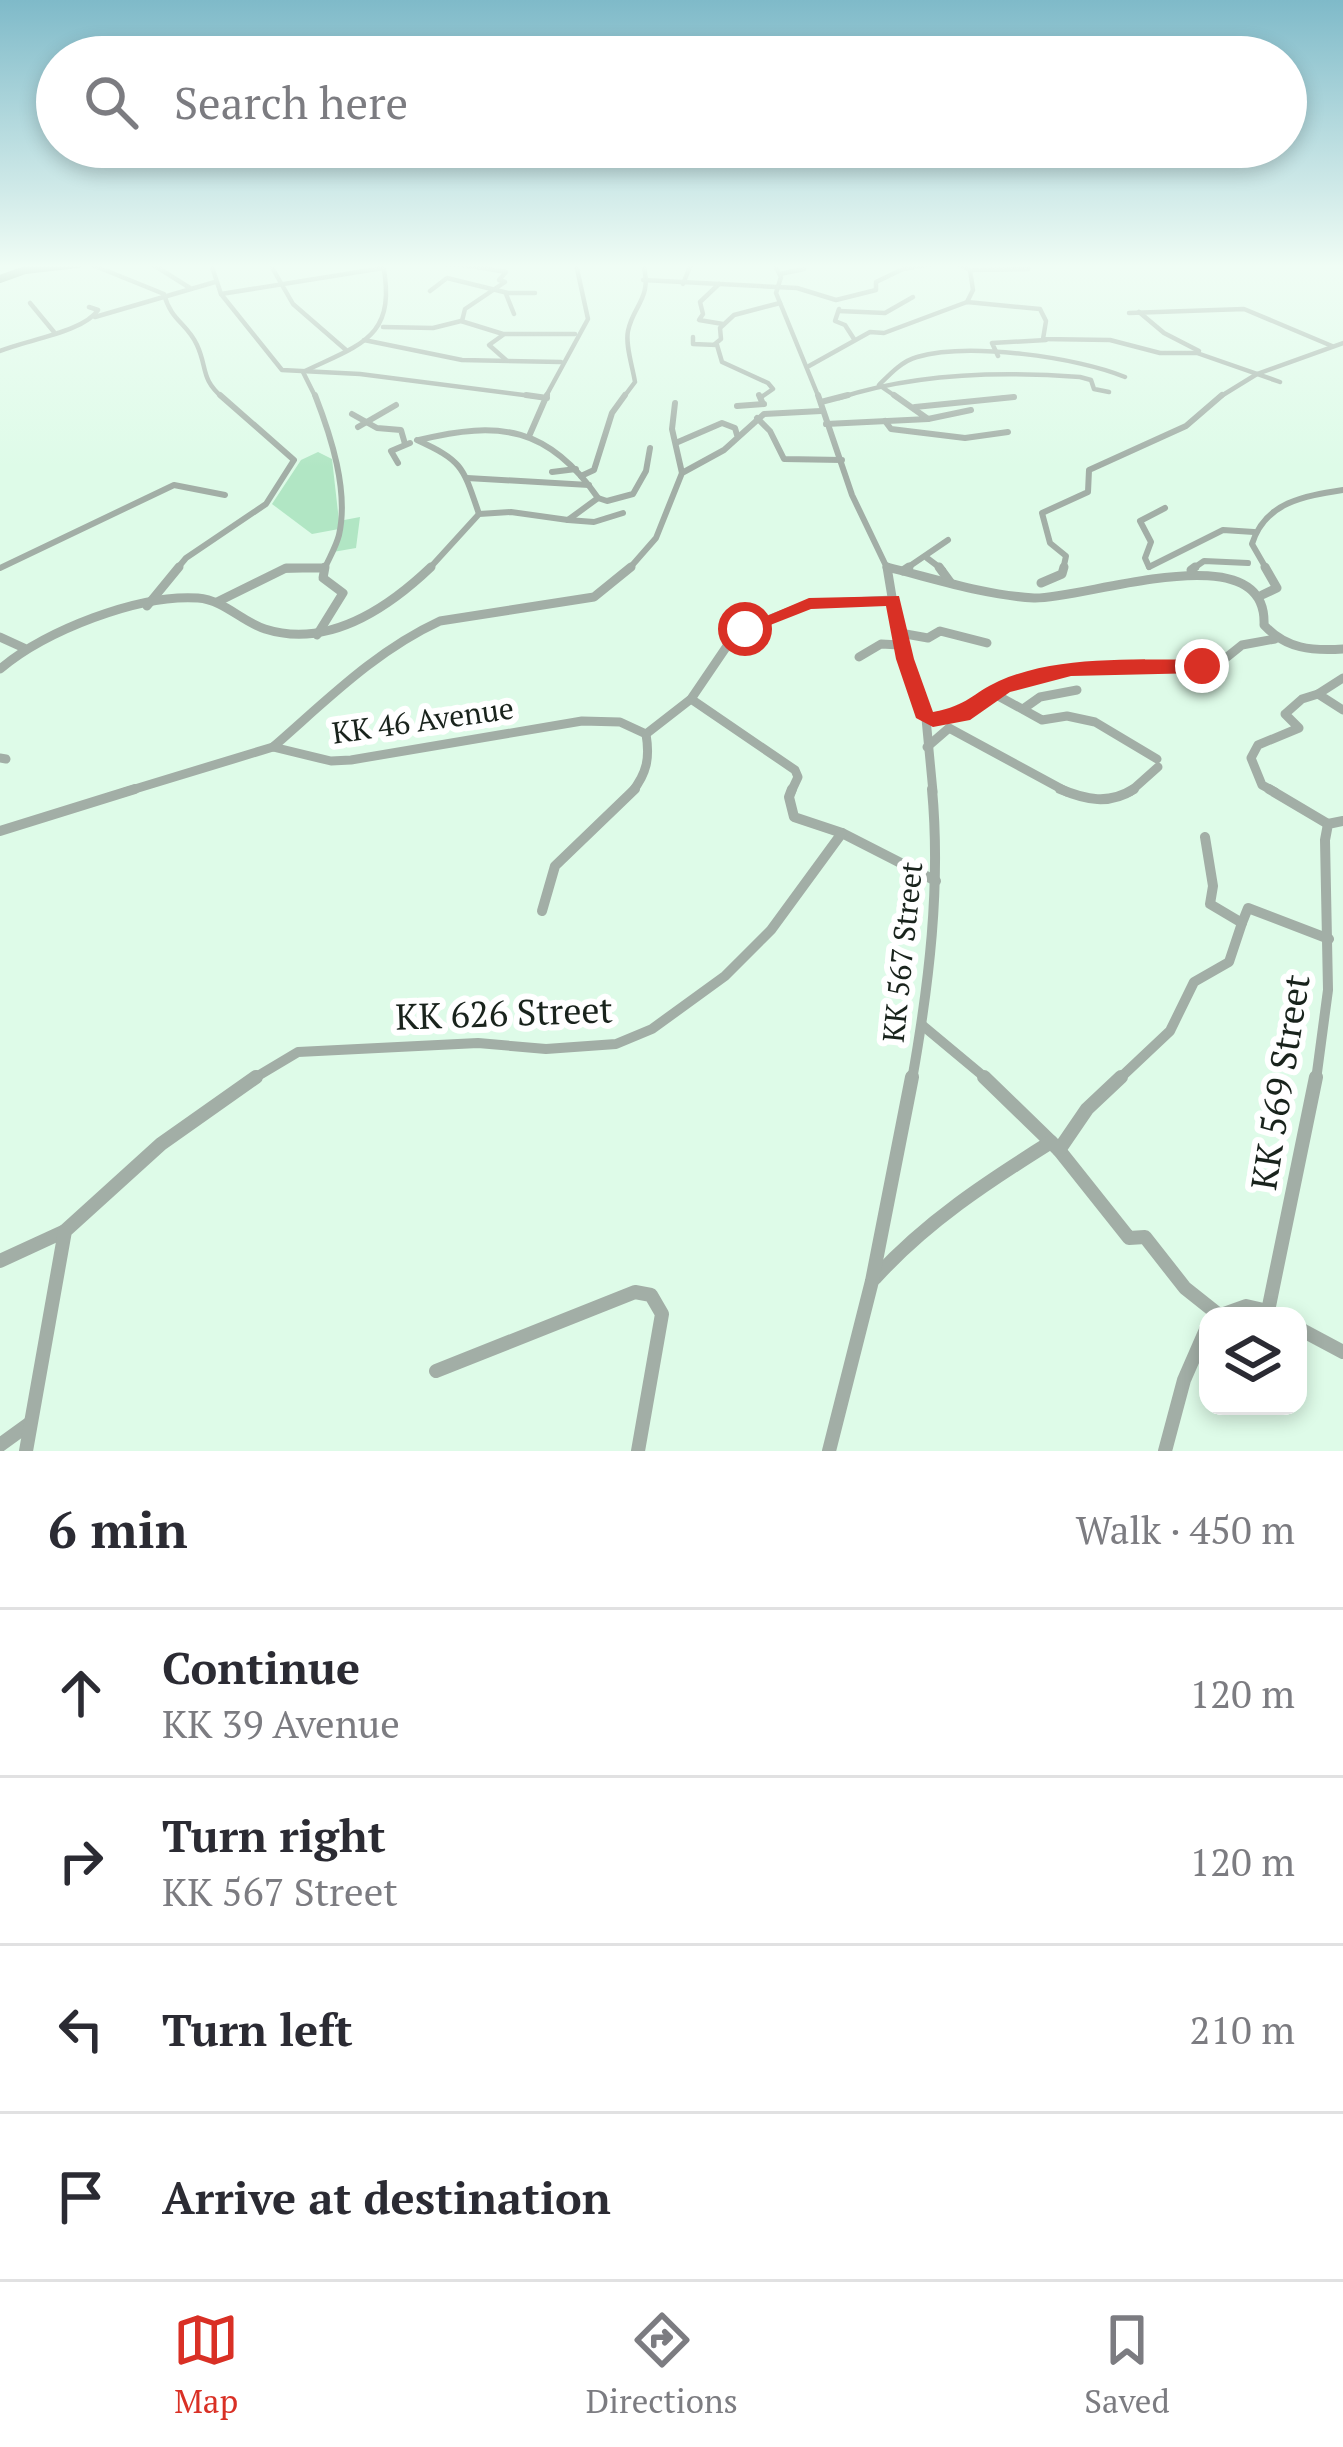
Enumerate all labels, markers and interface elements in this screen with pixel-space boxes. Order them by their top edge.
search box [36,36,1307,168]
icon: search [78,69,144,135]
text: Search here [174,72,408,132]
route start [718,602,772,656]
route end [1175,639,1229,693]
street label: KK 46 Avenue [329,687,516,753]
street label: KK 567 Street [873,860,931,1044]
street label: KK 569 Street [1239,971,1320,1193]
street label: KK 626 Street [394,985,614,1040]
map controls [1199,1307,1307,1415]
button: layers [1199,1307,1307,1415]
text: 6 min [48,1495,188,1563]
text: Walk · 450 m [1076,1503,1295,1555]
text: Continue [162,1637,360,1697]
icon: ahead [48,1660,114,1726]
text: 120 m [1190,1667,1295,1719]
text: KK 39 Avenue [162,1697,400,1749]
text: Turn right [162,1805,386,1865]
icon: right [48,1828,114,1894]
text: 120 m [1190,1835,1295,1887]
text: KK 567 Street [162,1865,398,1917]
icon: left [48,1996,114,2062]
text: Turn left [162,1999,353,2059]
text: 210 m [1190,2003,1295,2055]
icon: arrive [48,2164,114,2230]
text: Arrive at destination [162,2167,611,2227]
tab: Map [173,2307,239,2422]
tab: Directions [586,2307,738,2422]
tab: Saved [1084,2307,1170,2422]

